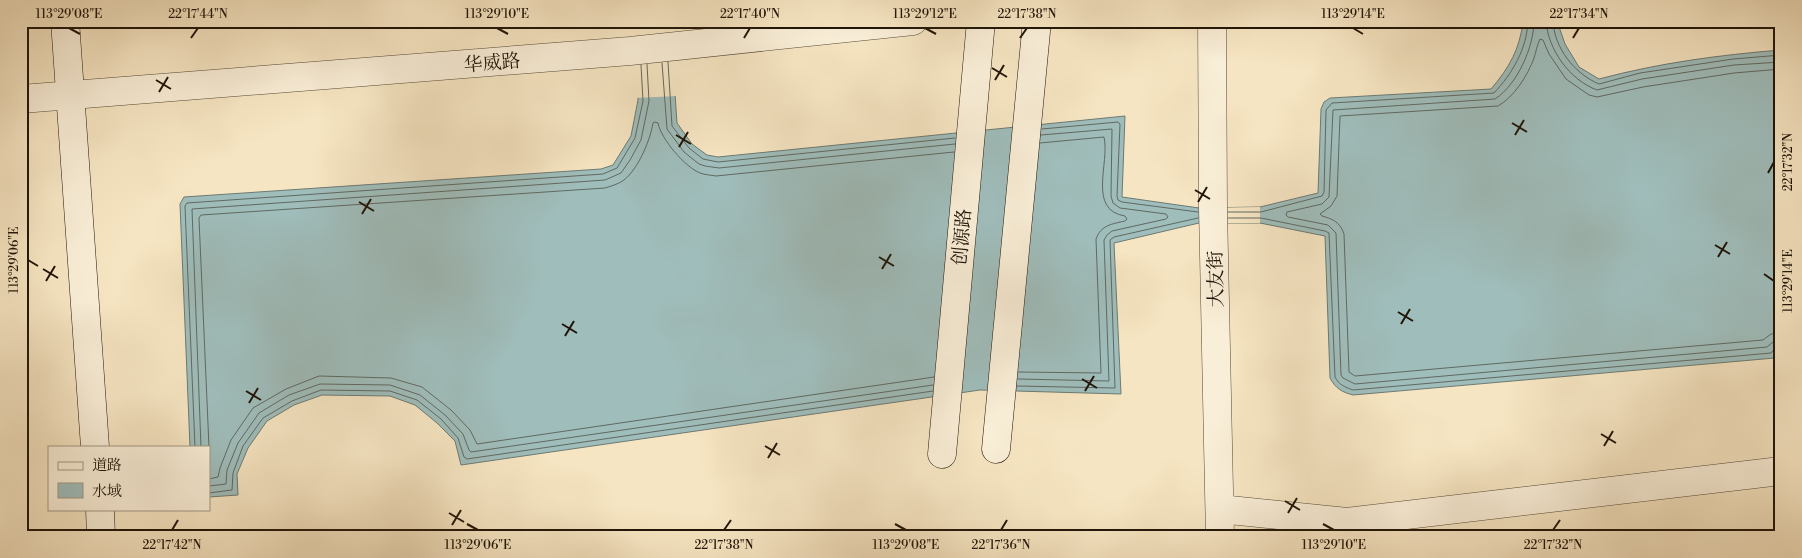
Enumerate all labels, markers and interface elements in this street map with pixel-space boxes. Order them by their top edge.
text: 113°29'08"E [36,7,102,22]
text: 22°17'44"N [168,7,228,22]
text: 113°29'10"E [465,7,529,22]
text: 22°17'40"N [720,7,780,22]
text: 113°29'12"E [893,7,957,22]
text: 22°17'38"N [998,7,1057,22]
text: 113°29'14"E [1321,7,1385,22]
text: 22°17'34"N [1550,7,1609,22]
street label: 华威路 [463,49,522,77]
text: 22°17'32"N [1781,133,1796,191]
street label: 创源路 [948,208,976,267]
text: 113°29'06"E [7,227,22,293]
text: 113°29'14"E [1781,249,1796,313]
street label: 大友街 [1204,250,1228,308]
legend [48,446,210,510]
text: 道路 [92,456,122,475]
text: 水域 [92,482,122,501]
text: 22°17'42"N [143,538,202,553]
text: 113°29'06"E [445,538,511,553]
text: 22°17'38"N [695,538,754,553]
text: 113°29'08"E [873,538,939,553]
text: 22°17'36"N [972,538,1031,553]
text: 113°29'10"E [1302,538,1366,553]
text: 22°17'32"N [1524,538,1582,553]

